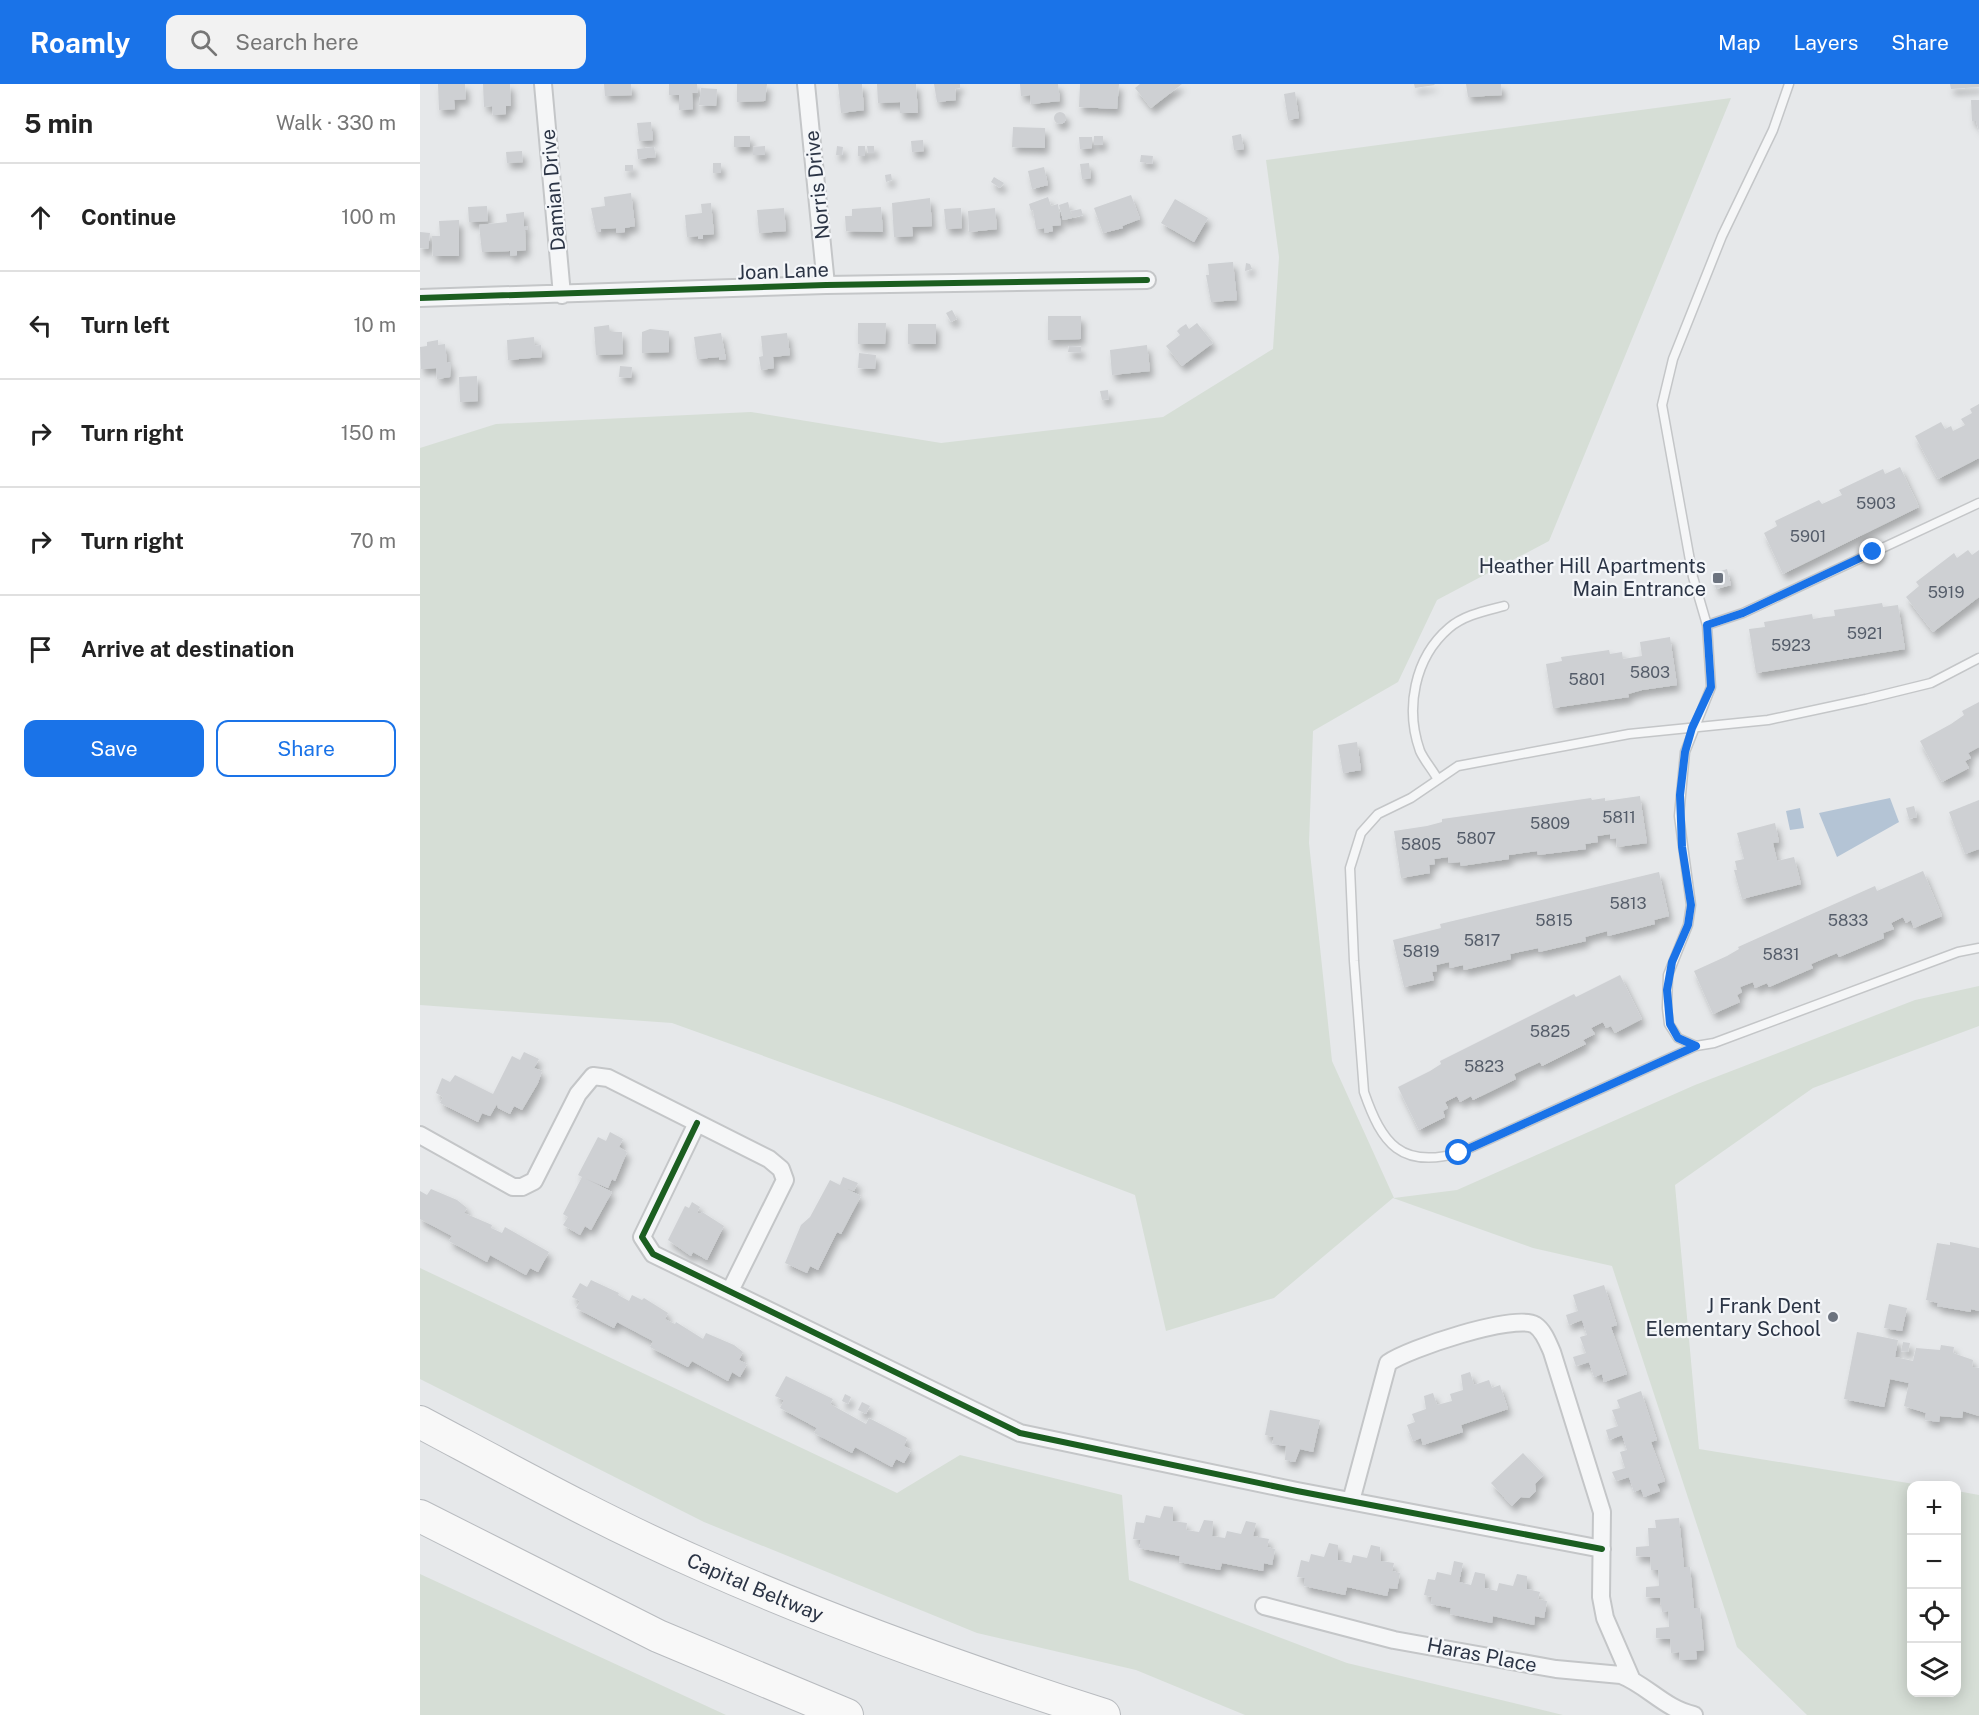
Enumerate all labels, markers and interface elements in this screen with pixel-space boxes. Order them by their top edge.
search box [166,15,586,69]
text: Roamly [30,26,130,59]
icon: search [187,26,220,59]
text: Search here [235,29,359,55]
text: Map [1718,30,1761,55]
text: Layers [1794,30,1858,55]
text: Share [1891,30,1949,55]
text: 5 min [24,108,93,139]
text: Walk · 330 m [276,111,396,135]
street label: Damian Drive [536,128,570,252]
street label: Norris Drive [799,129,835,241]
icon: ahead [24,201,57,234]
text: Continue [81,204,176,230]
text: 100 m [341,205,396,229]
street label: Joan Lane [737,257,829,285]
icon: left [24,309,57,342]
text: Turn left [81,312,170,338]
text: 10 m [353,313,396,337]
icon: right [24,417,57,450]
text: Turn right [81,420,184,446]
text: 150 m [341,421,396,445]
house number: 5903 [1856,494,1896,513]
icon: right [24,525,57,558]
house number: 5901 [1790,527,1826,546]
text: Turn right [81,528,184,554]
text: 70 m [350,529,396,553]
route end [1859,538,1885,564]
place label: Heather Hill Apartments Main Entrance [1479,554,1706,601]
marker: Heather Hill Apartments Main Entrance [1711,571,1725,585]
house number: 5919 [1928,583,1964,602]
house number: 5921 [1847,624,1883,643]
icon: arrive [24,633,57,666]
text: Arrive at destination [81,636,294,662]
house number: 5923 [1771,636,1811,655]
house number: 5803 [1630,663,1670,682]
house number: 5801 [1569,670,1605,689]
button: Save [24,720,204,777]
button: Share [216,720,396,777]
house number: 5811 [1602,808,1636,827]
house number: 5809 [1530,814,1570,833]
house number: 5807 [1456,829,1496,848]
house number: 5805 [1401,835,1441,854]
house number: 5813 [1609,894,1647,913]
house number: 5815 [1535,911,1573,930]
house number: 5833 [1828,911,1868,930]
house number: 5817 [1464,931,1500,950]
house number: 5819 [1402,942,1440,961]
house number: 5831 [1762,945,1800,964]
house number: 5825 [1530,1022,1570,1041]
house number: 5823 [1464,1057,1504,1076]
route start [1445,1139,1471,1165]
place label: J Frank Dent Elementary School [1646,1294,1821,1341]
marker: J Frank Dent Elementary School [1826,1310,1840,1324]
map controls [1907,1481,1961,1697]
button: + [1907,1481,1961,1535]
button: − [1907,1535,1961,1589]
street label: Capital Beltway [683,1548,827,1627]
button: locate [1907,1589,1961,1643]
street label: Haras Place [1425,1633,1539,1677]
button: layers [1907,1643,1961,1697]

